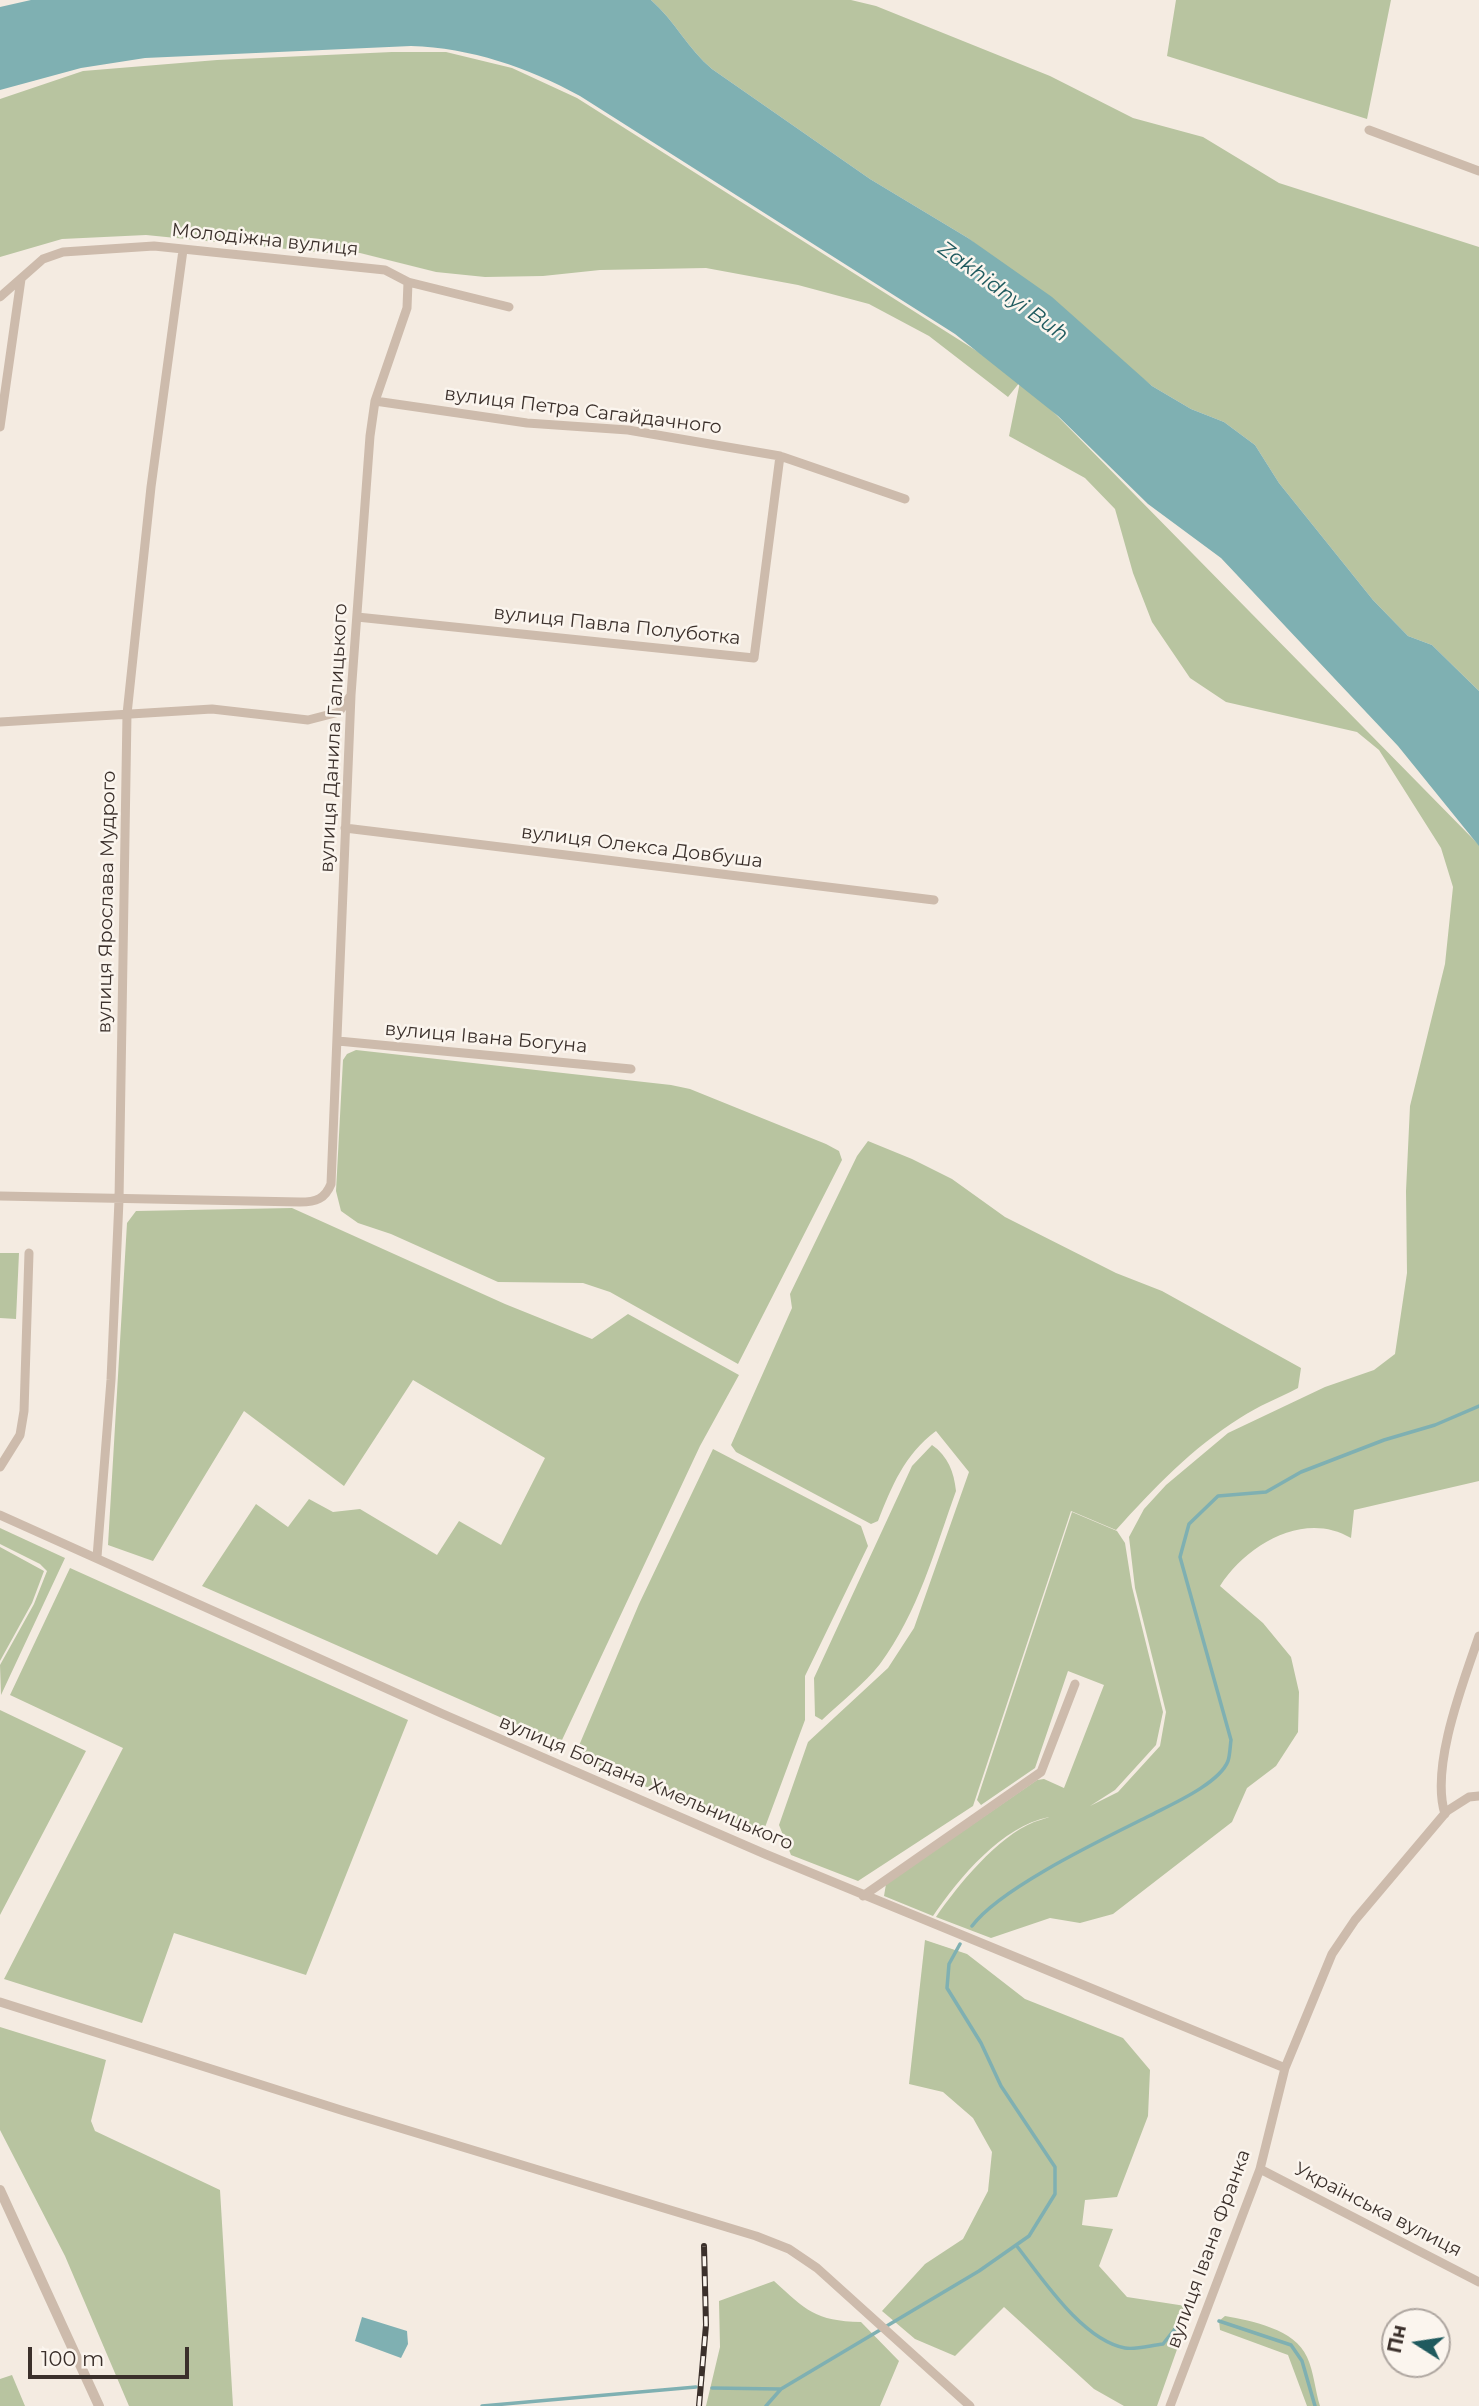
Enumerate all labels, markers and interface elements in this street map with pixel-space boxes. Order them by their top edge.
street label: Молодіжна вулиця [170,219,360,261]
water label: Zakhidnyi Buh [933,236,1073,348]
street label: вулиця Петра Сагайдачного [443,383,723,439]
street label: вулиця Павла Полуботка [493,602,741,650]
street label: вулиця Данила Галицького [316,603,352,873]
street label: вулиця Ярослава Мудрого [93,770,121,1034]
street label: вулиця Олекса Довбуша [520,821,764,873]
street label: вулиця Івана Богуна [384,1018,588,1058]
street label: вулиця Богдана Хмельницького [495,1711,797,1855]
street label: вулиця Івана Франка [1162,2146,1256,2352]
street label: Українська вулиця [1290,2158,1466,2262]
north arrow [1381,2308,1451,2378]
text: Пн [1383,2323,1411,2355]
scale bar [32,2332,192,2376]
text: 100 m [41,2346,104,2371]

